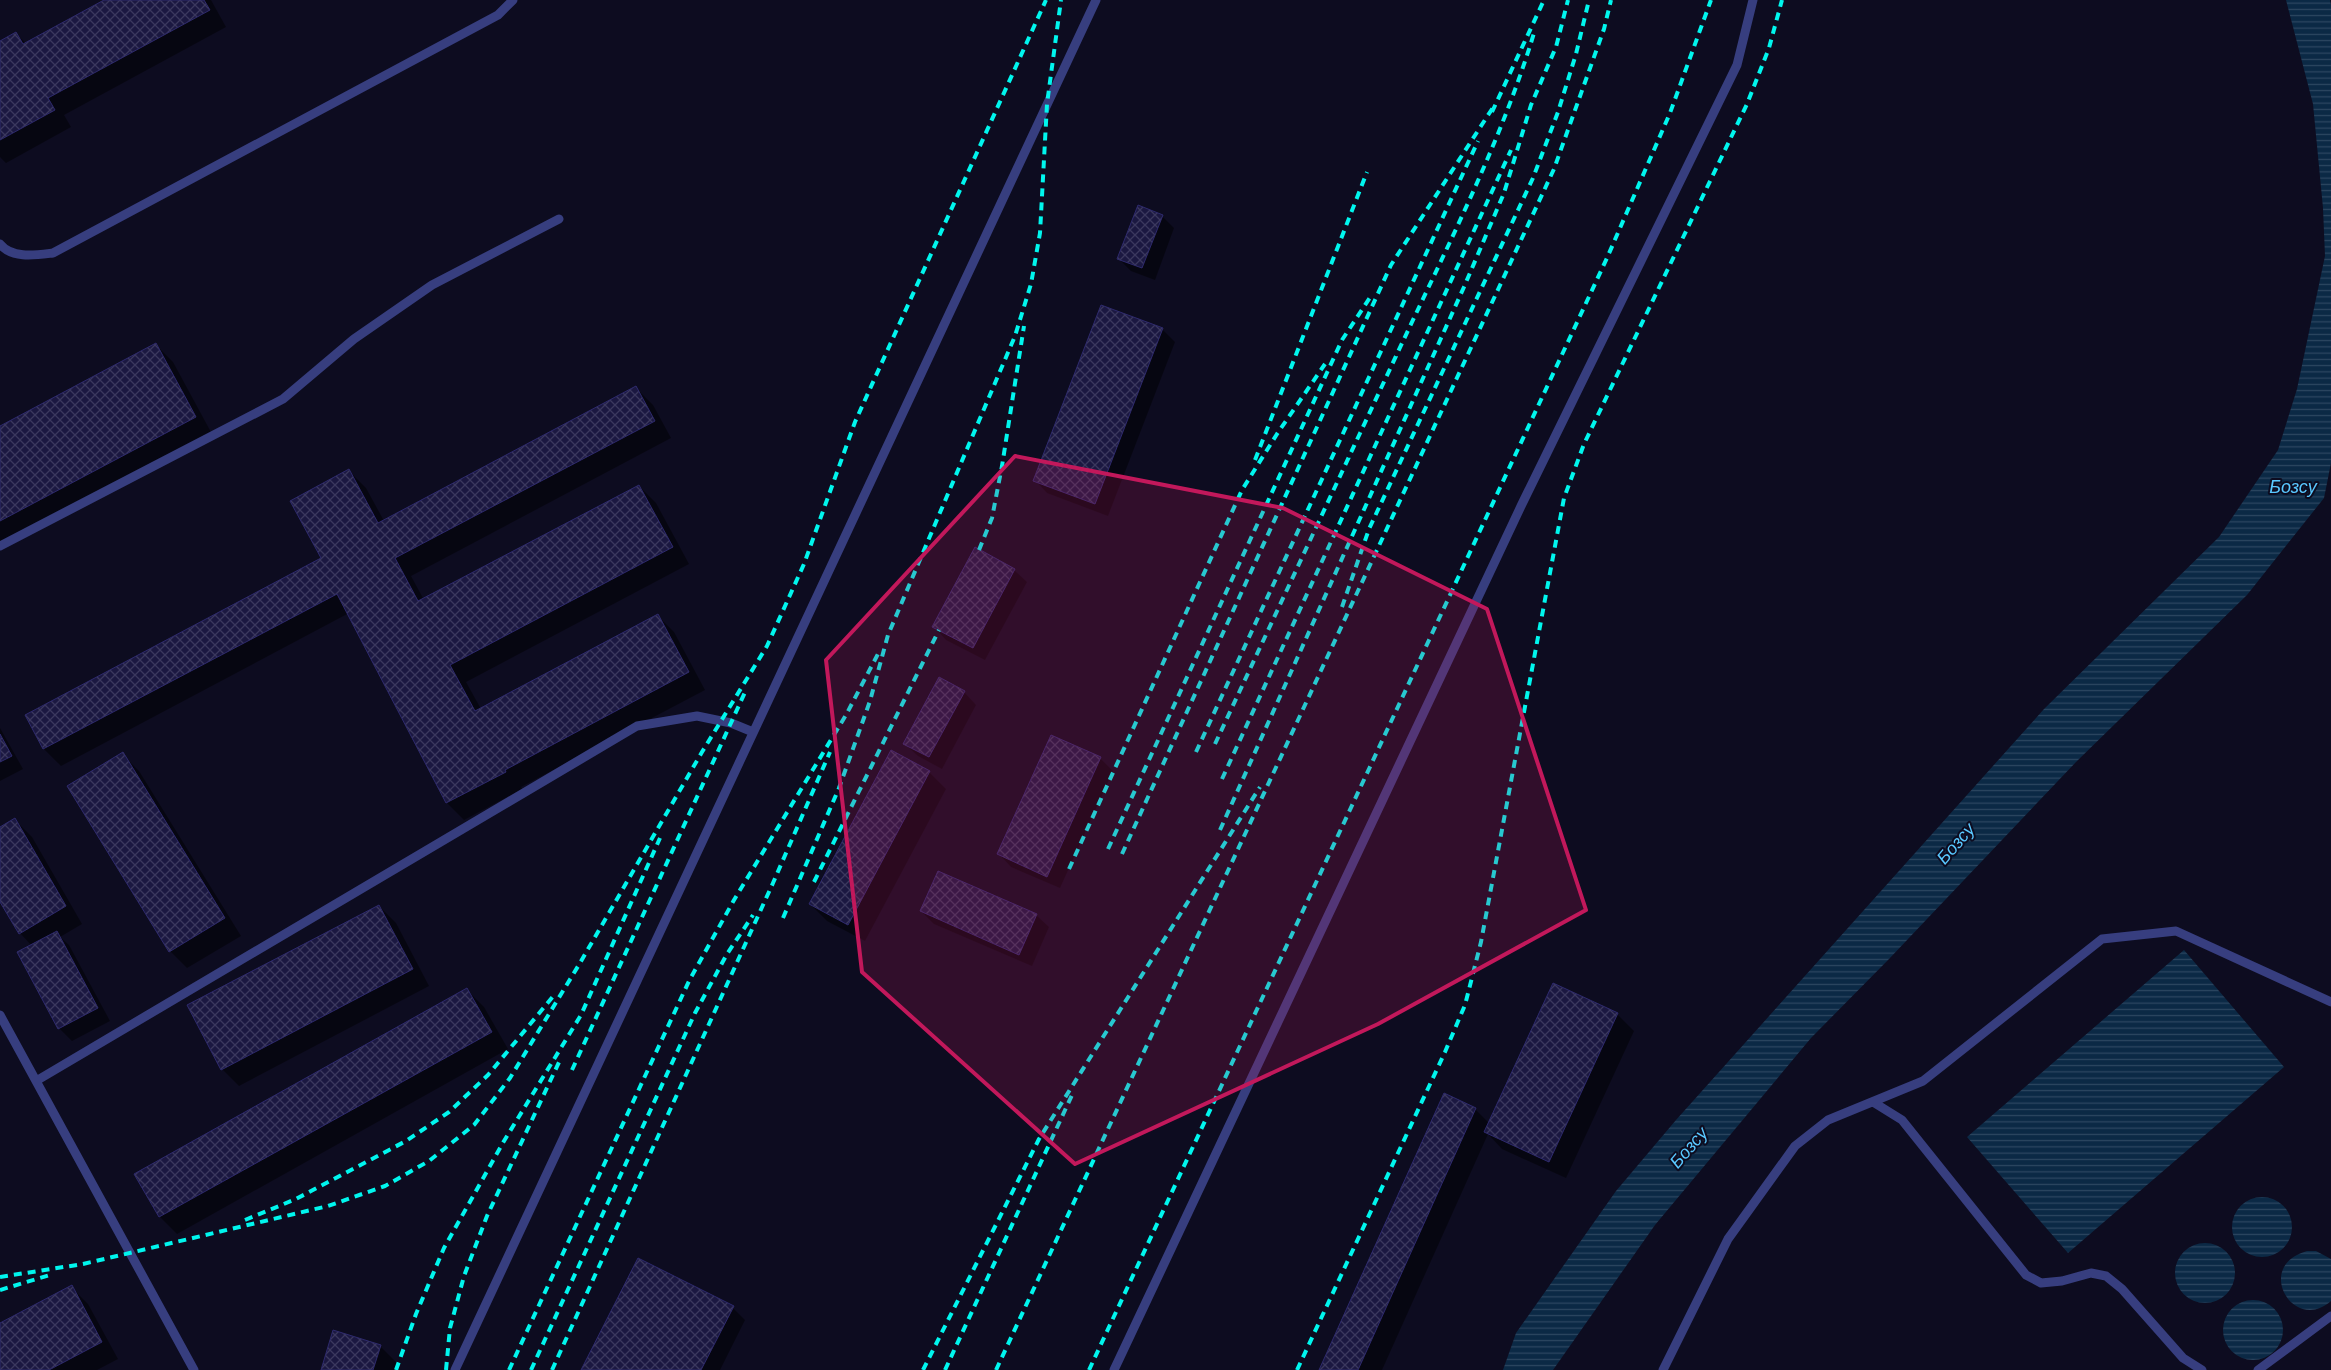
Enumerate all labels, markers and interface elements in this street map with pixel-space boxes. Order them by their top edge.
water label: Бозсу [2269,475,2318,497]
water label: Бозсу [1931,817,1979,868]
water label: Бозсу [1664,1121,1712,1172]

